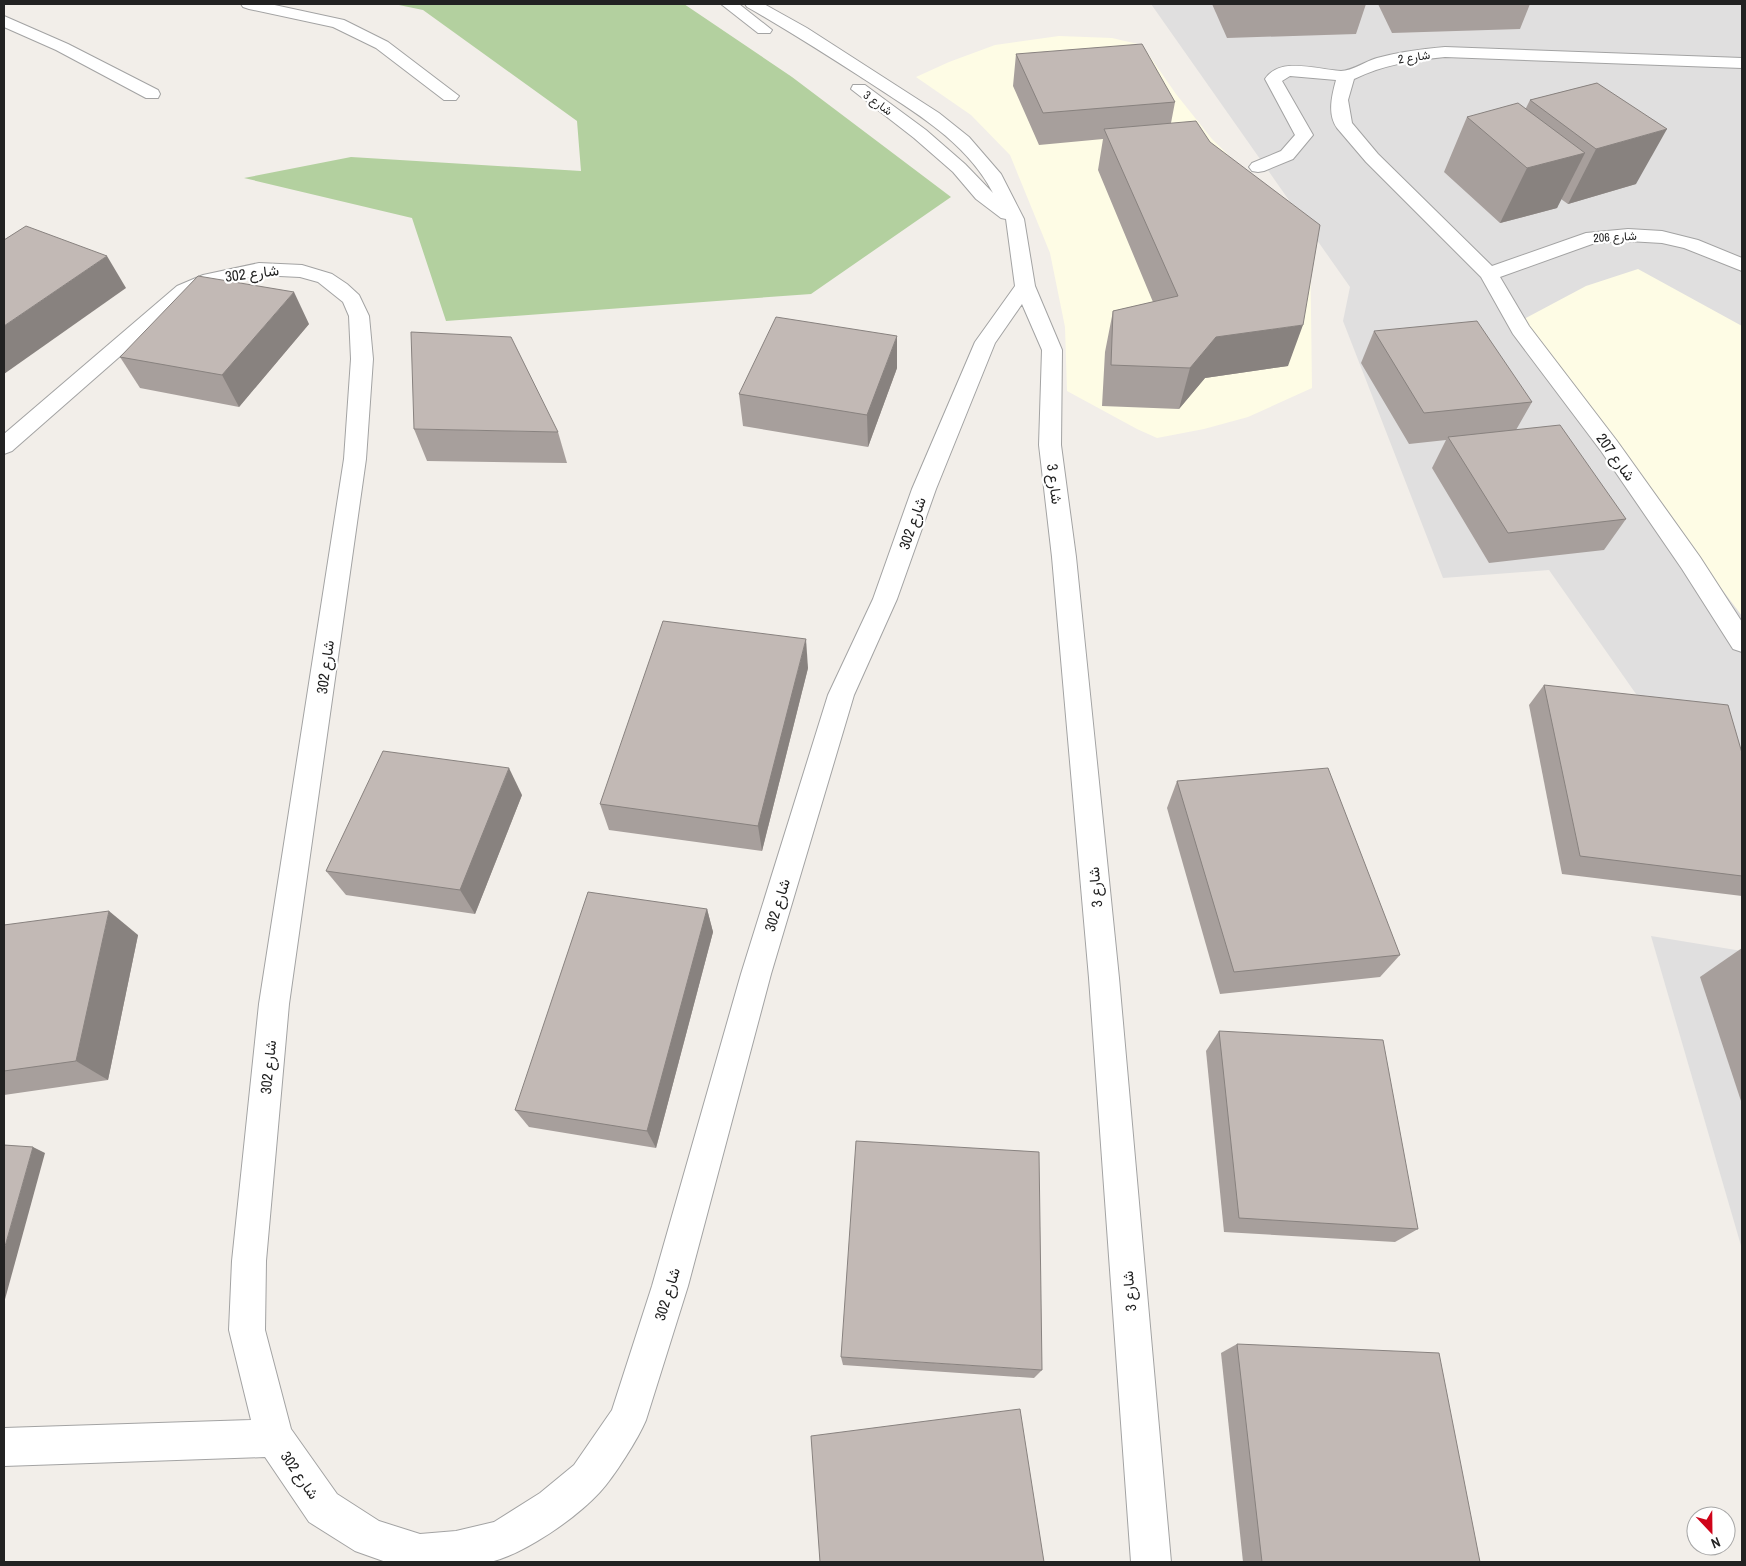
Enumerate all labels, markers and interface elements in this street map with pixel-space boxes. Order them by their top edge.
street label: شارع 2 [1397,47,1431,68]
street label: شارع 3 [860,87,896,120]
street label: شارع 206 [1593,228,1637,247]
street label: شارع 302 [224,259,280,288]
street label: شارع 207 [1591,429,1640,486]
street label: شارع 3 [1041,463,1068,506]
street label: شارع 302 [893,494,932,552]
street label: شارع 302 [311,639,340,695]
street label: شارع 3 [1083,866,1108,908]
street label: شارع 302 [759,876,796,934]
street label: شارع 302 [255,1039,282,1095]
street label: شارع 302 [649,1265,686,1323]
street label: شارع 3 [1117,1270,1142,1312]
street label: شارع 302 [275,1447,324,1504]
north arrow [1686,1506,1736,1556]
text: N [1709,1533,1723,1553]

